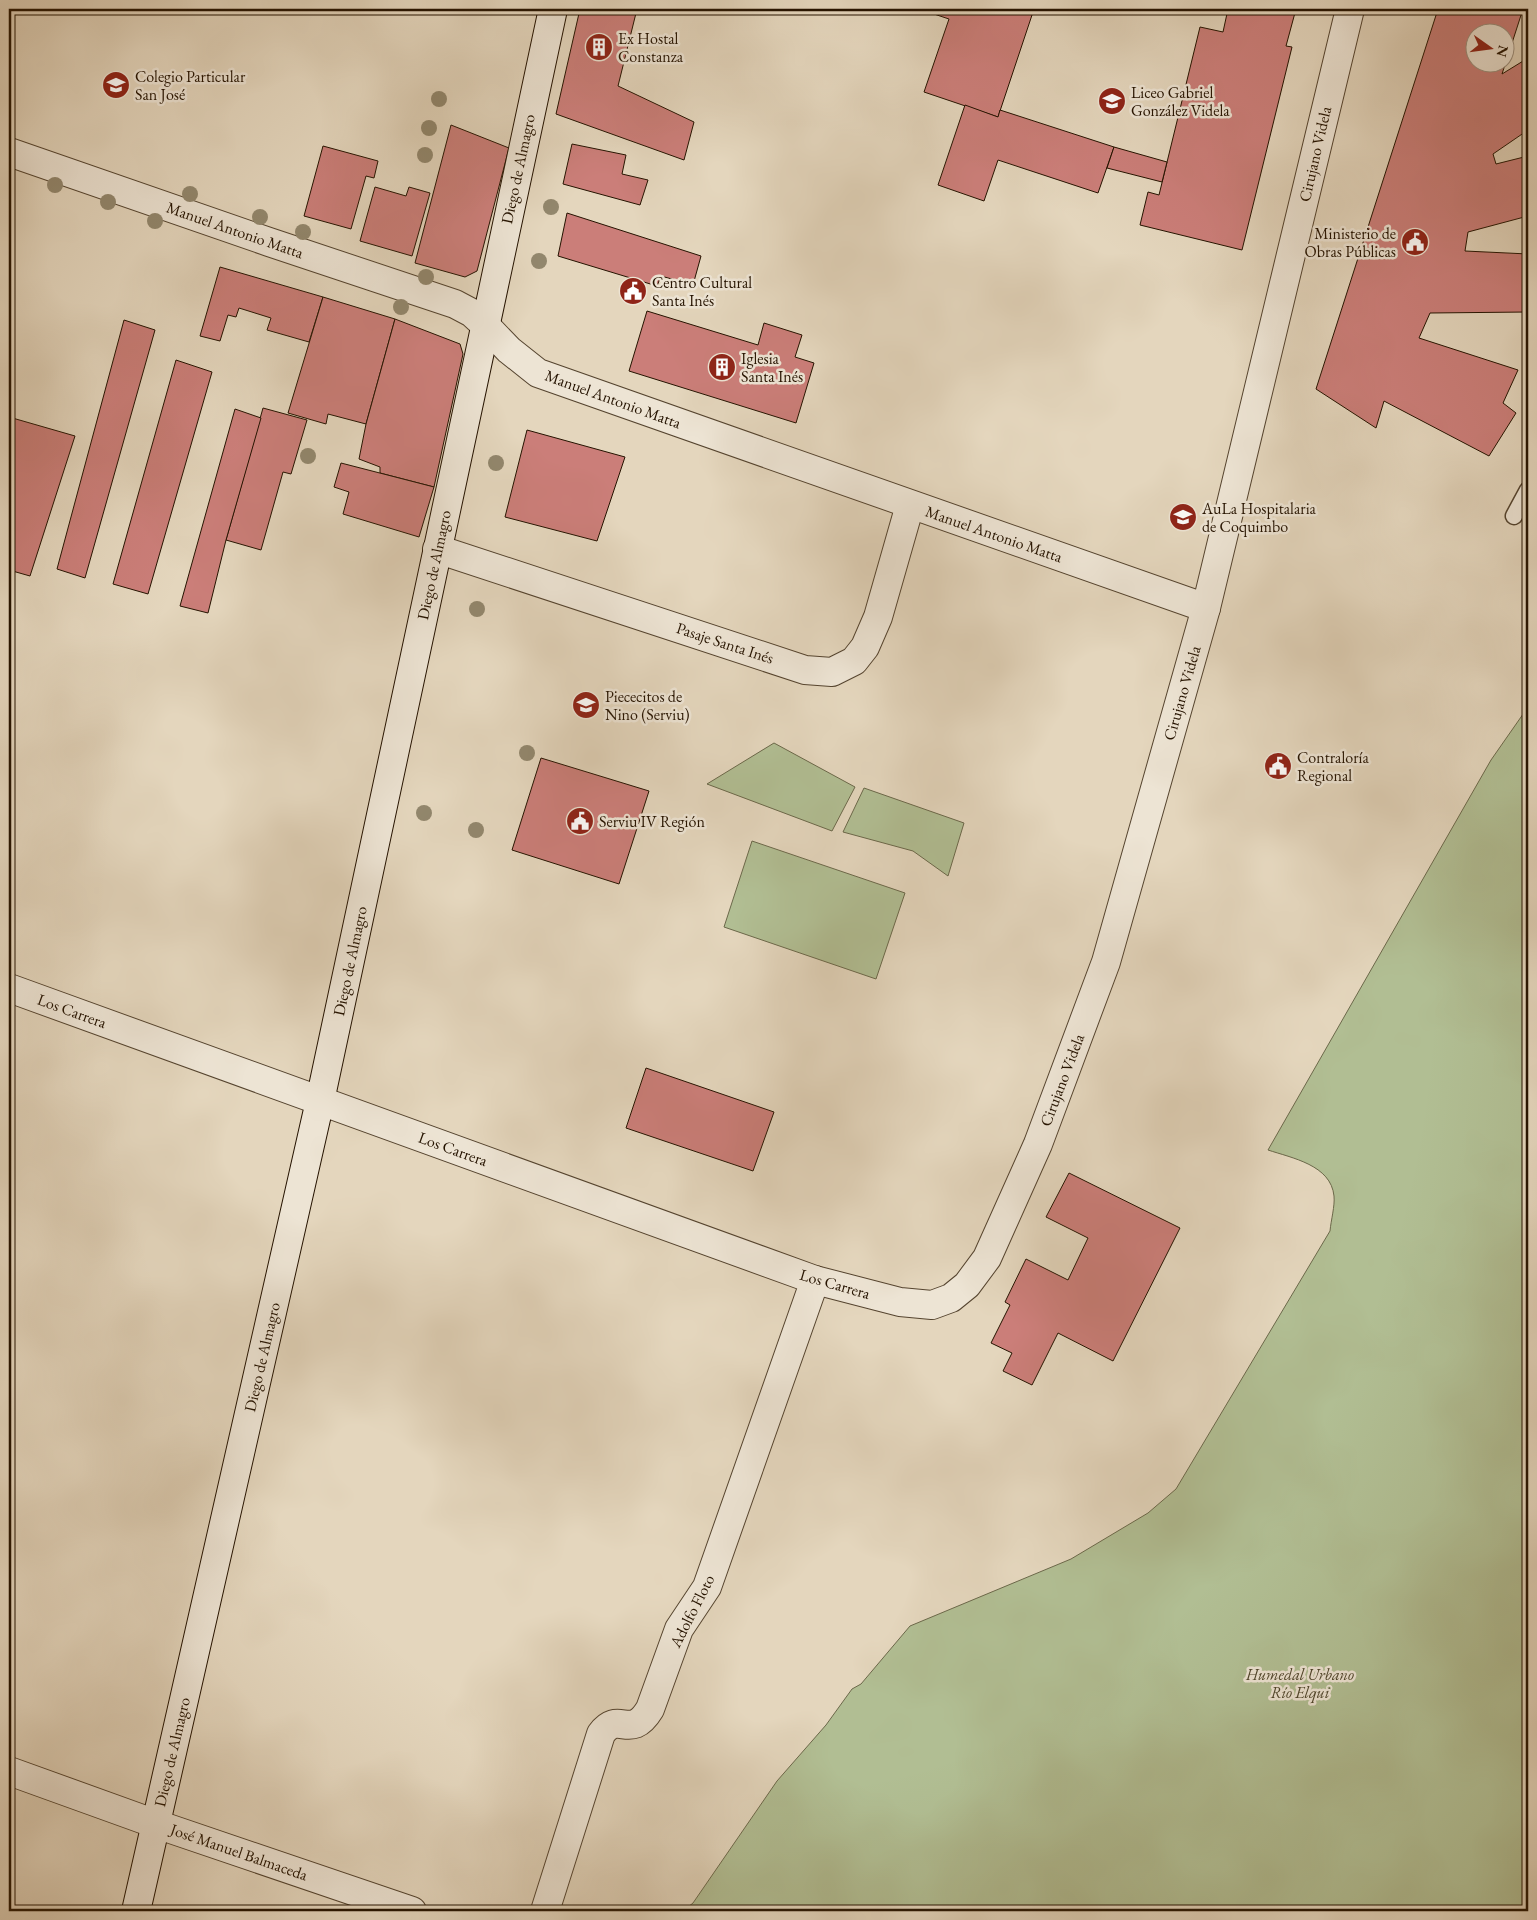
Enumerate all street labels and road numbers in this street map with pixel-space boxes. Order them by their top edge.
street label: Cirujano Videla [1294,104,1336,204]
street label: Diego de Almagro [496,112,540,226]
street label: Manuel Antonio Matta [164,197,307,263]
street label: Manuel Antonio Matta [542,365,685,434]
street label: Manuel Antonio Matta [923,501,1066,567]
street label: Diego de Almagro [412,508,456,622]
street label: Pasaje Santa Inés [674,617,776,669]
street label: Cirujano Videla [1158,643,1206,743]
street label: Diego de Almagro [328,904,372,1018]
street label: Los Carrera [35,989,110,1033]
street label: Cirujano Videla [1035,1030,1089,1129]
street label: Los Carrera [416,1127,491,1171]
street label: Los Carrera [797,1264,873,1304]
street label: Diego de Almagro [239,1300,285,1414]
street label: Adolfo Floto [664,1571,719,1652]
street label: Diego de Almagro [149,1695,195,1809]
street label: José Manuel Balmaceda [166,1818,311,1886]

